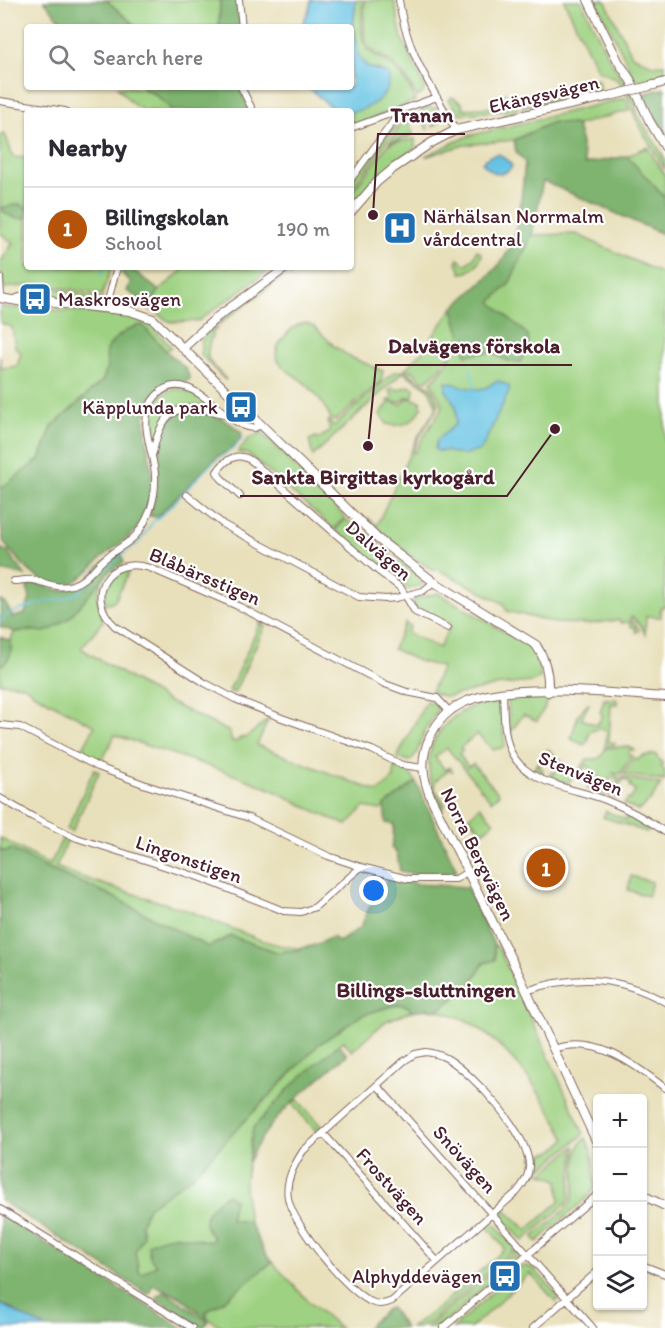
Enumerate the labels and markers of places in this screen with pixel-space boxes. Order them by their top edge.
callout: Tranan [378,95,465,134]
place label: Närhälsan Norrmalm vårdcentral [423,204,604,251]
hospital icon: Närhälsan Norrmalm vårdcentral [382,210,418,246]
bus stop icon: Maskrosvägen [17,281,53,317]
place label: Maskrosvägen [58,287,181,311]
callout: Dalvägens förskola [376,326,572,365]
bus stop icon: Käpplunda park [223,389,259,425]
place label: Käpplunda park [82,395,218,419]
callout: Sankta Birgittas kyrkogård [240,457,507,496]
pin: 1 [526,846,566,890]
bus stop icon: Alphyddevägen [487,1258,523,1294]
place label: Alphyddevägen [352,1264,482,1288]

